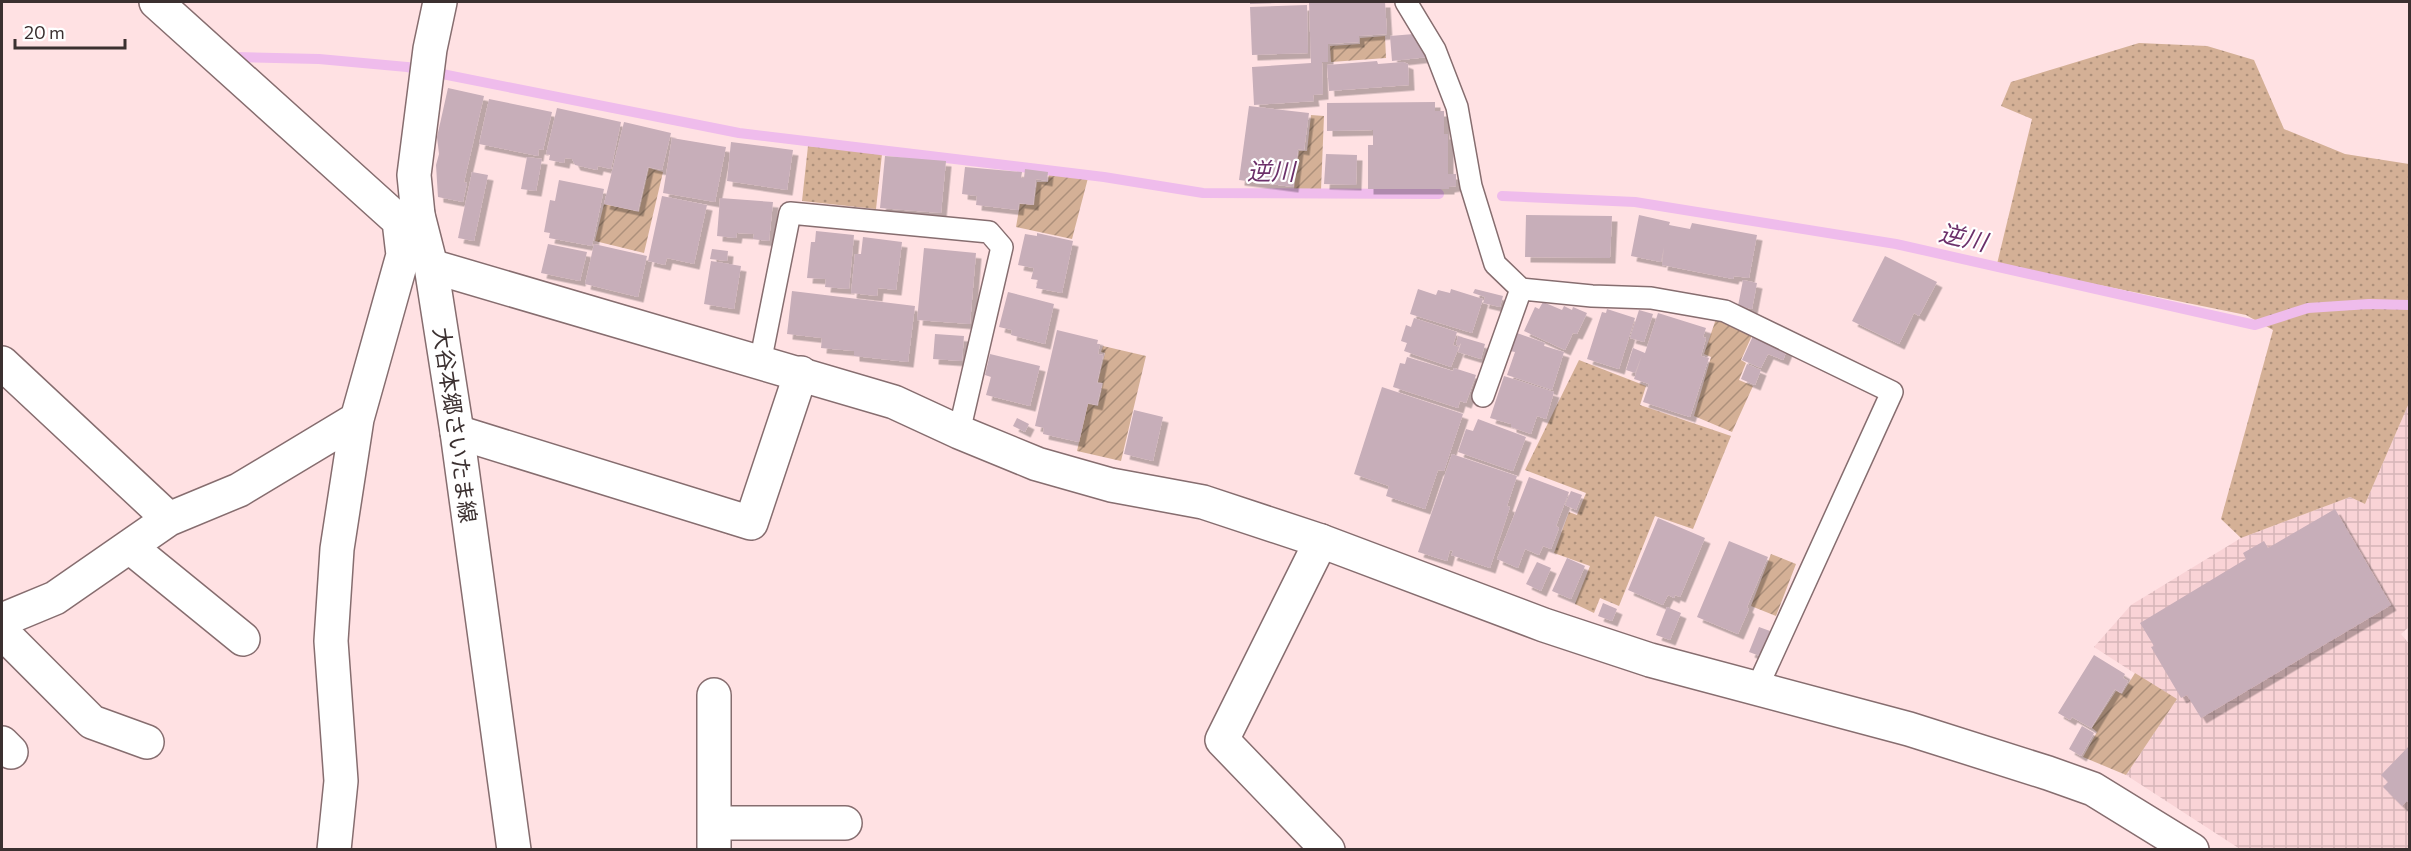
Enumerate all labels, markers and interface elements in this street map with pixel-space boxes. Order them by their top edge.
scale bar [15,12,124,50]
text: 20 m [24,21,65,43]
water label: 逆川 [1247,156,1298,185]
water label: 逆川 [1937,217,1993,257]
street label: 大谷本郷さいたま線 [428,325,483,525]

